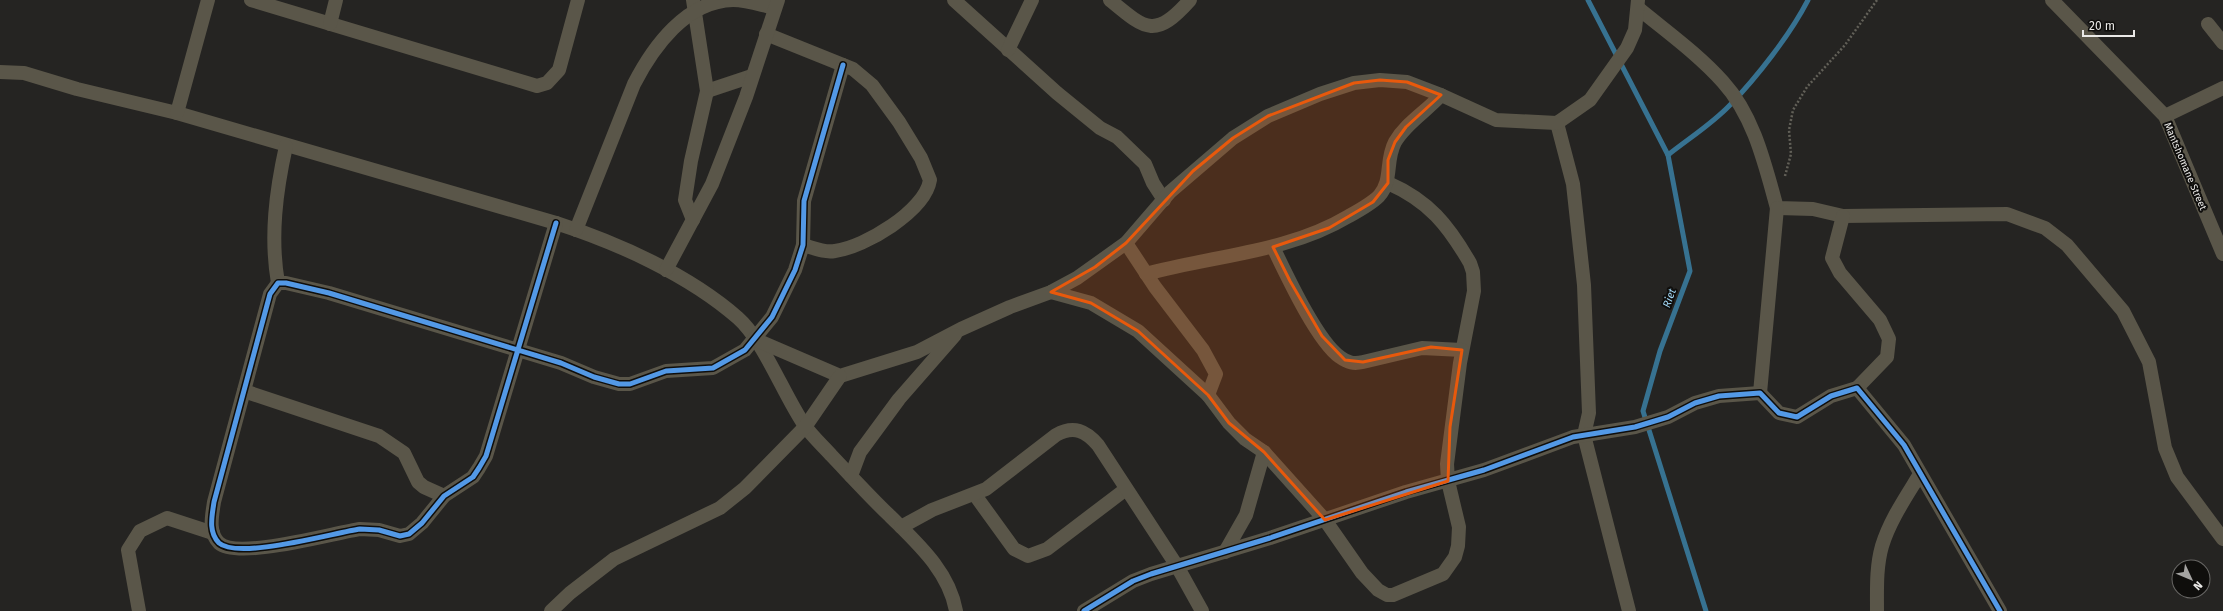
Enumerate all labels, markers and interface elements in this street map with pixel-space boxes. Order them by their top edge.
scale bar [2083,12,2134,38]
text: 20 m [2089,19,2115,33]
street label: Mantshomane Street [2161,121,2209,212]
water label: Riet [1660,287,1679,309]
north arrow [2171,559,2211,599]
text: N [2191,578,2205,593]

